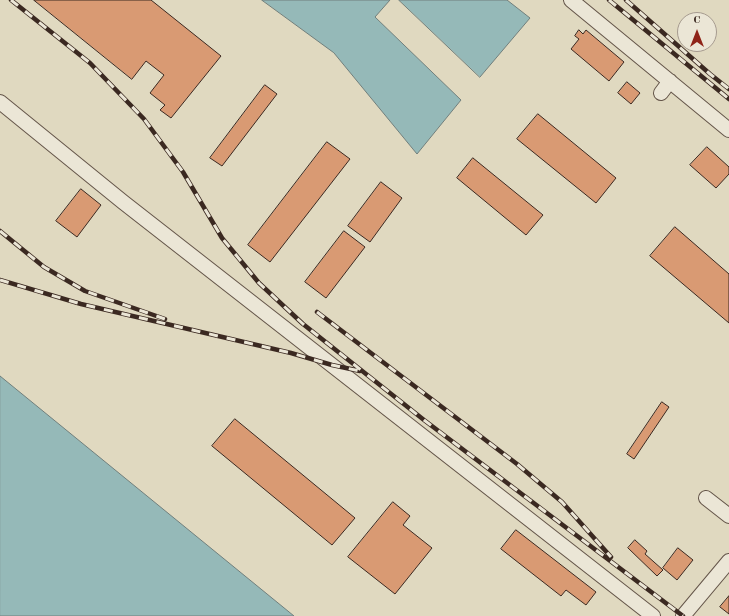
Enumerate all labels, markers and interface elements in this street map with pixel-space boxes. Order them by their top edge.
north arrow [677,12,717,52]
text: С [693,15,701,26]

